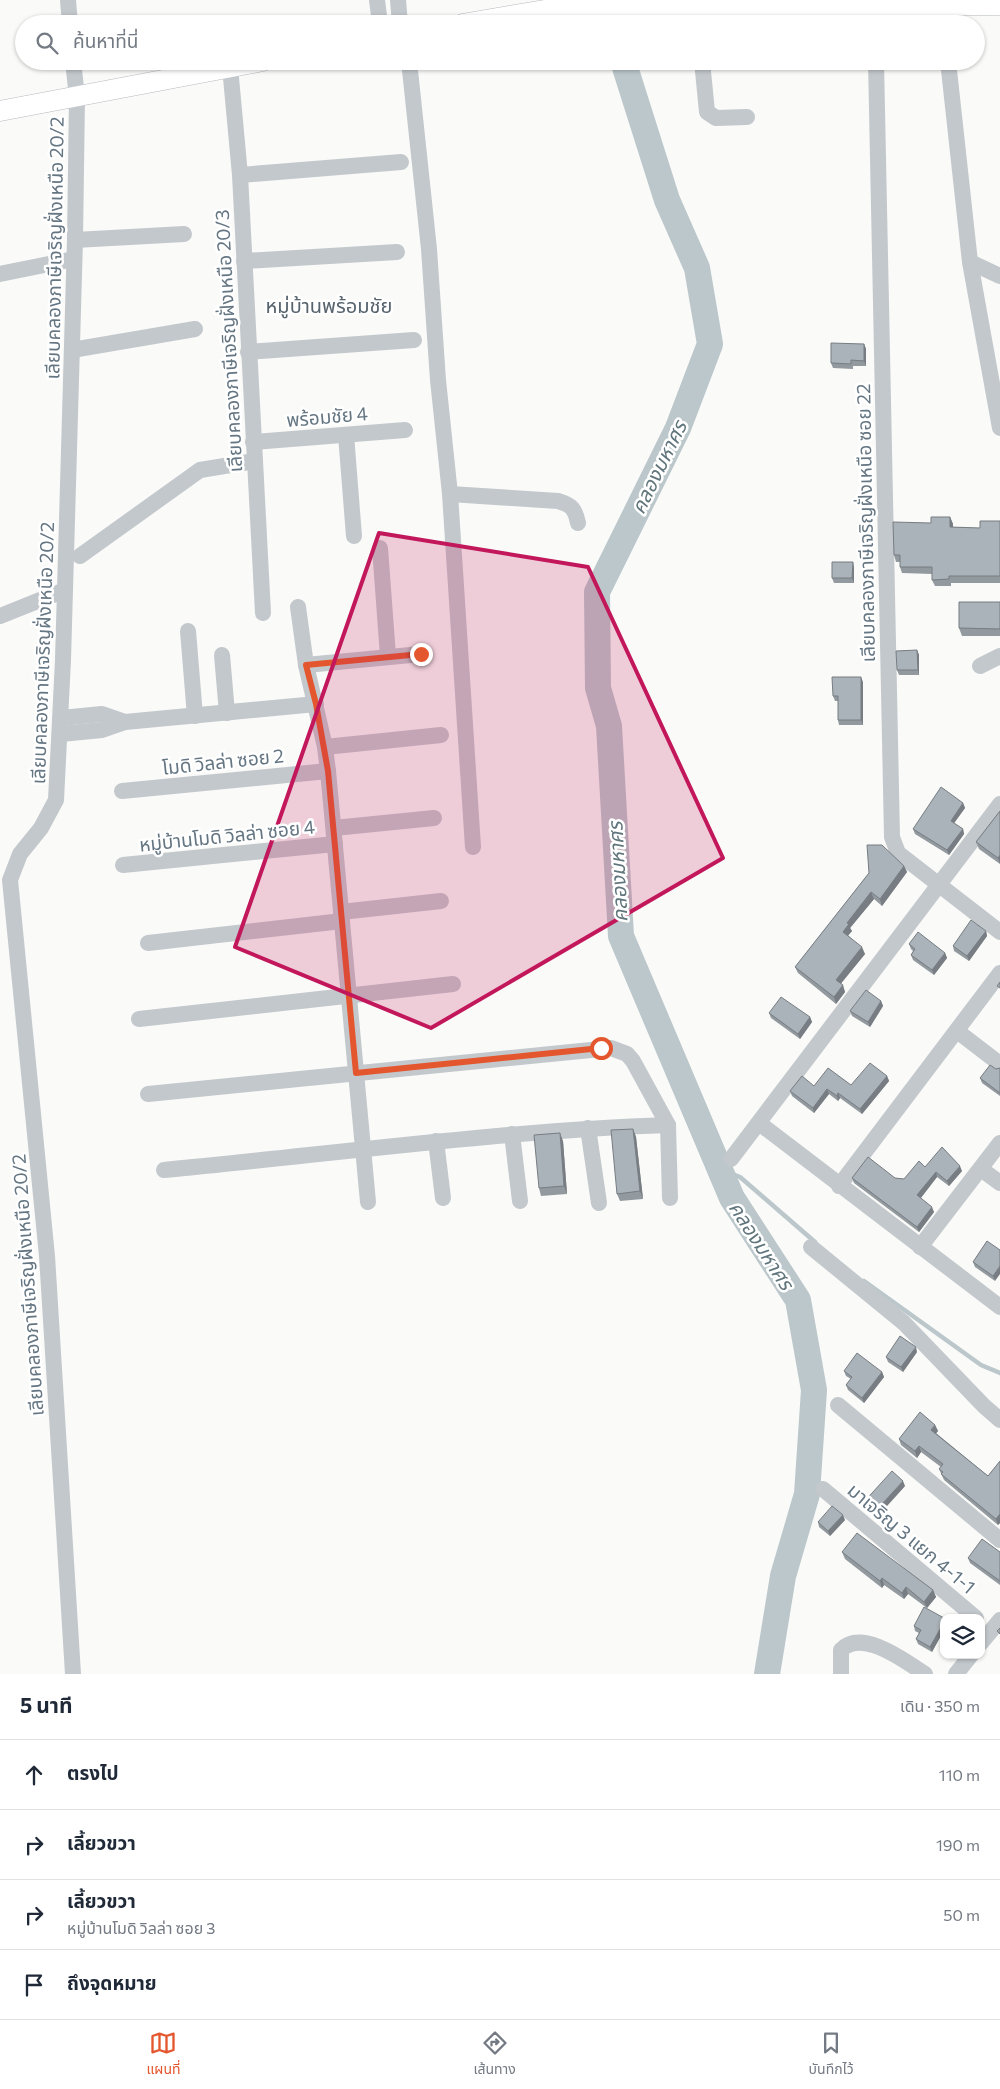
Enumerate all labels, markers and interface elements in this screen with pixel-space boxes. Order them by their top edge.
search box [15,15,985,70]
icon: search [33,29,61,57]
text: ค้นหาที่นี่ [73,29,138,52]
street label: เลียบคลองภาษีเจริญฝั่งเหนือ 20/2 [40,116,68,380]
street label: เลียบคลองภาษีเจริญฝั่งเหนือ 20/3 [209,209,246,473]
district label: หมู่บ้านพร้อมชัย [266,293,392,319]
street label: เลียบคลองภาษีเจริญฝั่งเหนือ ซอย 22 [851,383,879,663]
street label: พร้อมชัย 4 [285,401,369,431]
water label: คลองมหาศร [625,416,691,517]
street label: เลียบคลองภาษีเจริญฝั่งเหนือ 20/2 [26,521,58,785]
route end [410,643,433,666]
street label: โมดิ วิลล่า ซอย 2 [161,743,285,779]
street label: หมู่บ้านโมดิ วิลล่า ซอย 4 [138,814,316,858]
water label: คลองมหาศร [602,820,632,923]
route start [590,1037,613,1060]
street label: เลียบคลองภาษีเจริญฝั่งเหนือ 20/2 [6,1153,48,1417]
water label: คลองมหาศร [725,1196,800,1295]
street label: มาเจริญ 3 แยก 4-1-1 [844,1478,980,1598]
map controls [940,1614,985,1659]
button: layers [940,1614,985,1659]
text: 5 นาที [20,1692,72,1717]
text: เดิน · 350 m [900,1696,980,1715]
icon: ahead [20,1761,48,1789]
text: ตรงไป [67,1761,119,1784]
text: 110 m [939,1765,980,1784]
icon: right [20,1831,48,1859]
text: เลี้ยวขวา [67,1831,136,1854]
text: 190 m [936,1835,980,1854]
text: เลี้ยวขวา [67,1889,136,1912]
icon: right [20,1901,48,1929]
text: 50 m [943,1905,980,1924]
text: หมู่บ้านโมดิ วิลล่า ซอย 3 [67,1918,215,1937]
icon: arrive [20,1971,48,1999]
text: ถึงจุดหมาย [67,1971,157,1994]
tab: แผนที่ [146,2029,181,2080]
tab: เส้นทาง [473,2029,516,2080]
tab: บันทึกไว้ [809,2029,854,2080]

